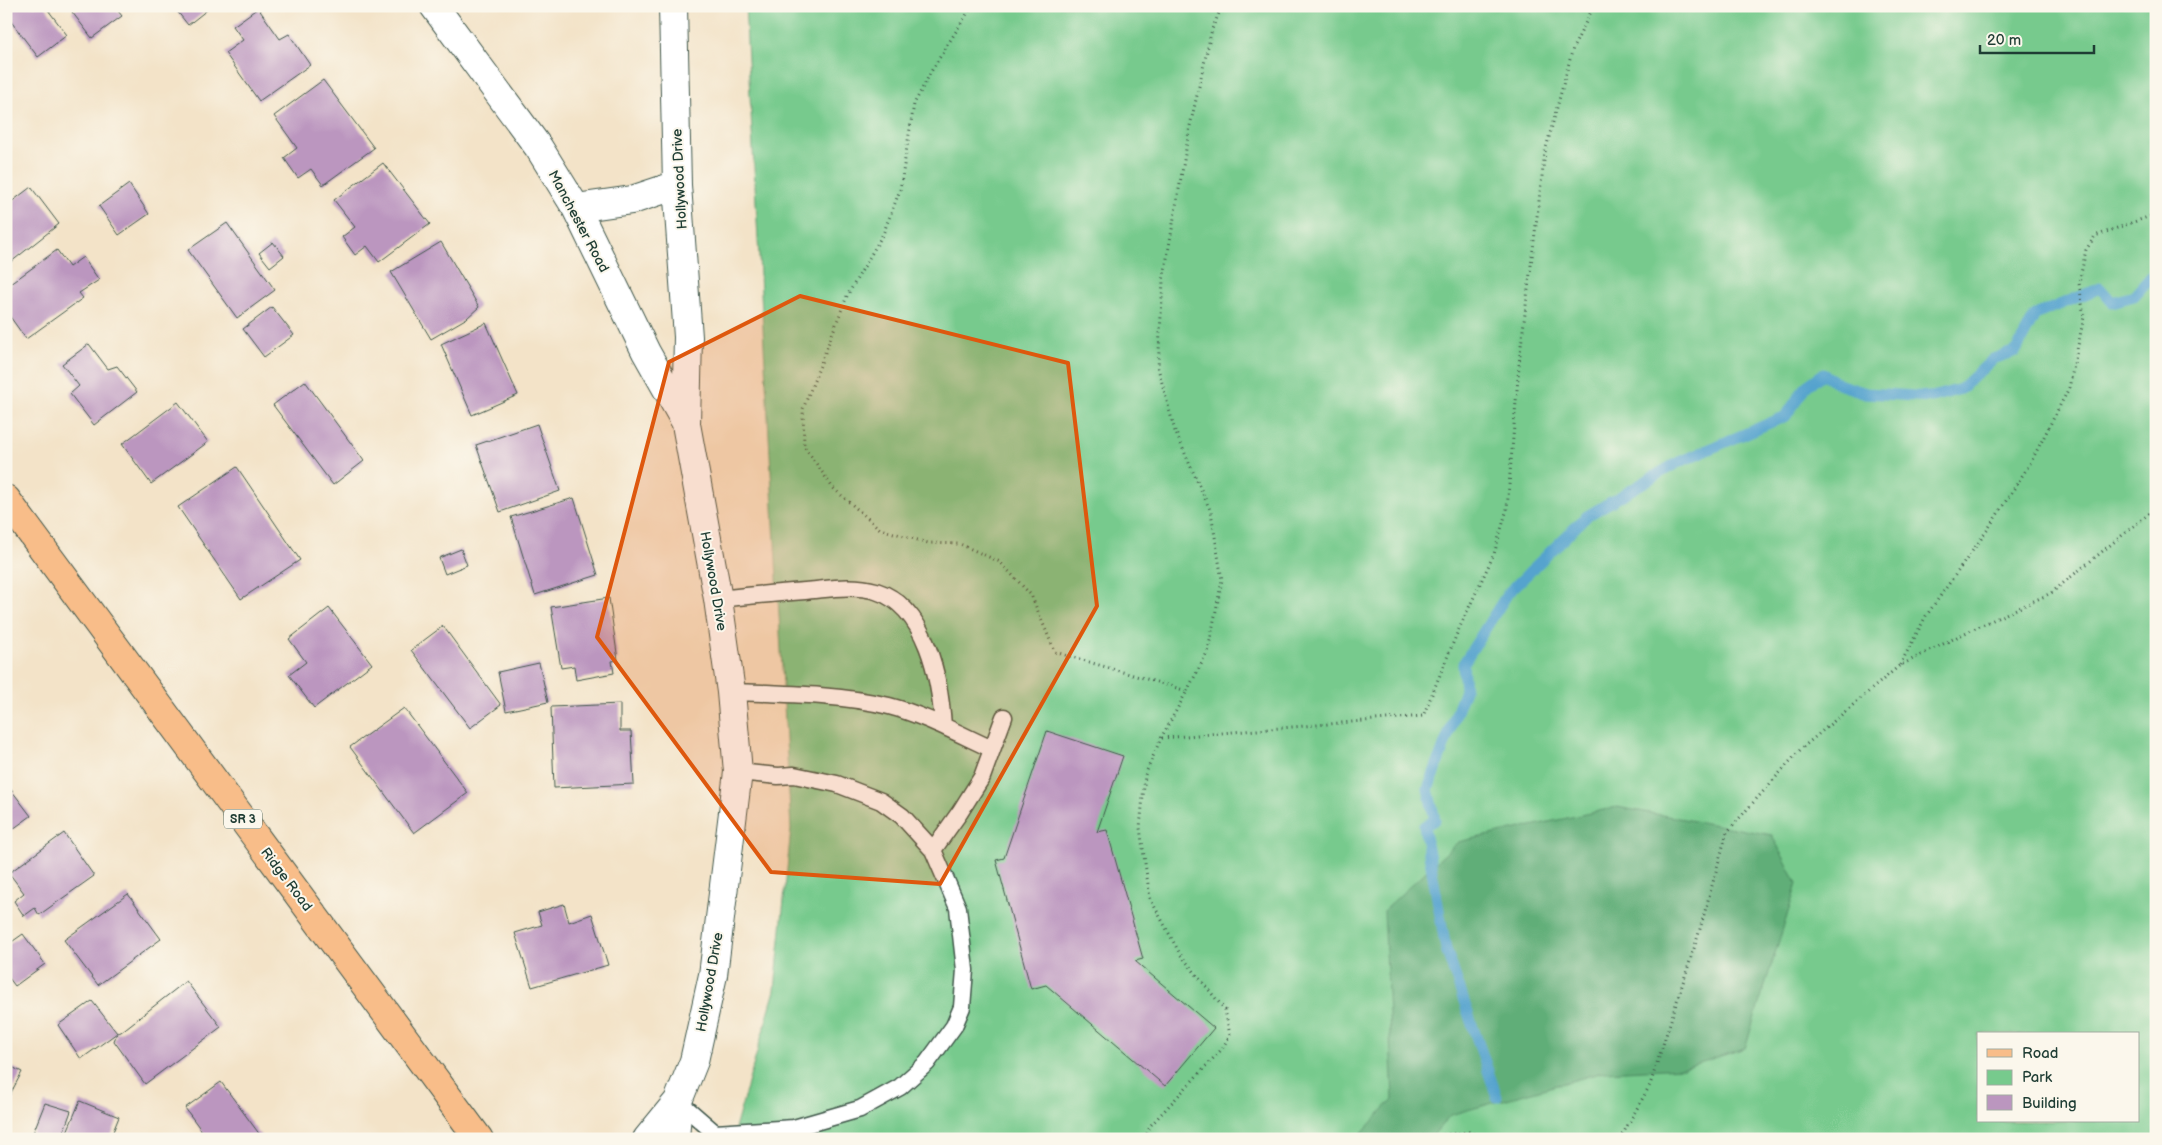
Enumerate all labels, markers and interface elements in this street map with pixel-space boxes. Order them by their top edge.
scale bar [1980,22,2093,54]
text: 20 m [1987,31,2021,50]
street label: Hollywood Drive [668,128,691,230]
street label: Manchester Road [544,167,613,275]
street label: Hollywood Drive [696,530,731,632]
road number: SR 3 [224,810,262,829]
street label: Ridge Road [257,844,316,914]
street label: Hollywood Drive [692,931,727,1033]
legend [1977,1032,2140,1122]
text: Road [2022,1044,2058,1063]
text: Park [2022,1068,2053,1087]
text: Building [2022,1094,2077,1113]

